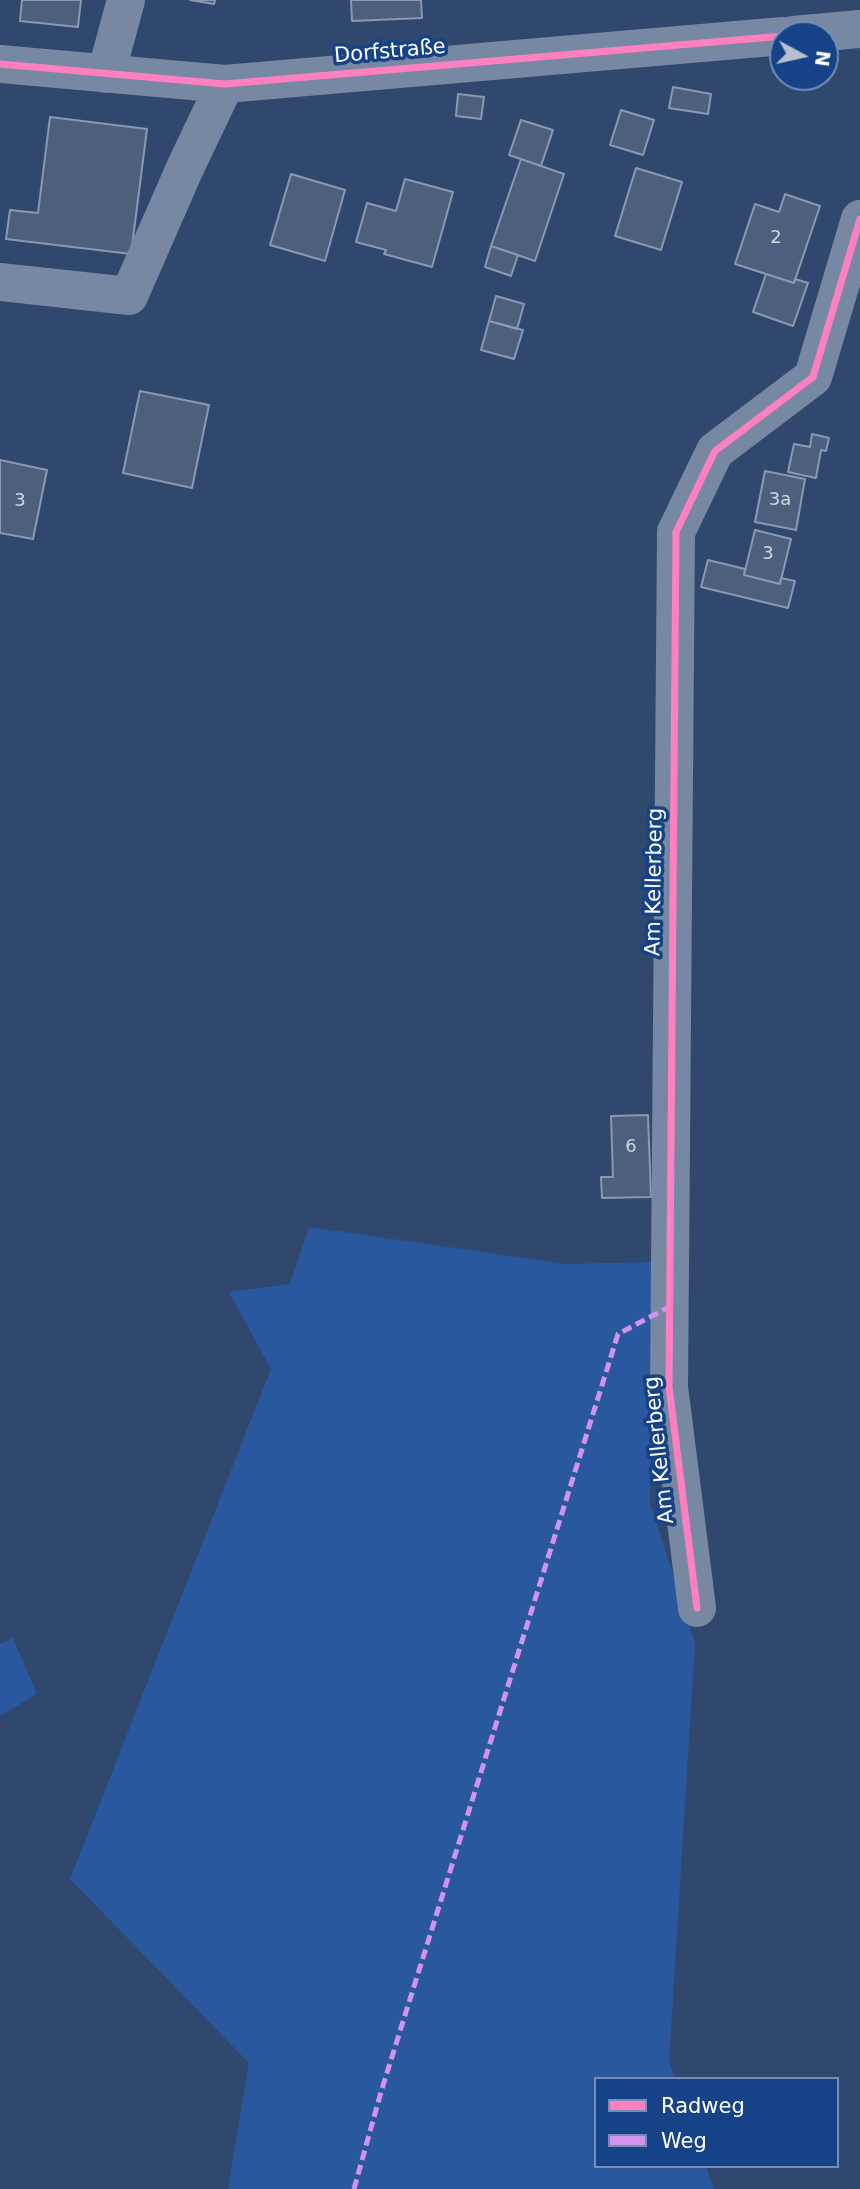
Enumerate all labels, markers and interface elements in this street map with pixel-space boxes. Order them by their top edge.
north arrow [769,21,839,91]
street label: Dorfstraße [333,35,447,69]
text: N [811,49,835,68]
house number: 2 [770,227,782,249]
house number: 3a [769,489,791,511]
house number: 3 [14,490,26,512]
house number: 3 [762,543,774,565]
street label: Am Kellerberg [641,808,669,956]
house number: 6 [625,1136,637,1158]
street label: Am Kellerberg [640,1375,680,1525]
legend [594,2077,839,2168]
text: Radweg [661,2094,745,2118]
text: Weg [661,2129,707,2153]

